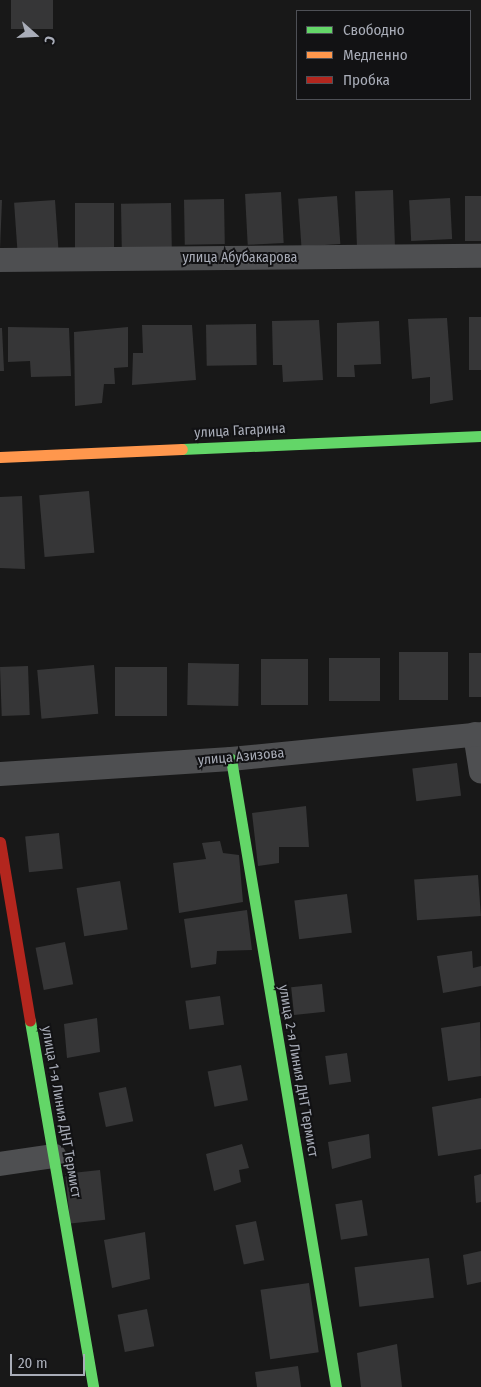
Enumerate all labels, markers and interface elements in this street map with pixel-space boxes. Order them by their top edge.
north arrow [10,10,60,60]
legend [296,10,471,100]
text: Свободно [343,21,405,39]
text: С [40,34,59,46]
text: Медленно [343,46,408,64]
text: Пробка [343,71,390,89]
street label: улица Абубакарова [183,250,297,266]
street label: улица Гагарина [194,420,286,442]
street label: улица Азизова [197,745,285,769]
street label: улица 2-я Линия ДНТ Термист [275,984,321,1158]
street label: улица 1-я Линия ДНТ Термист [38,1025,84,1199]
scale bar [12,1344,88,1376]
text: 20 m [18,1354,48,1372]

